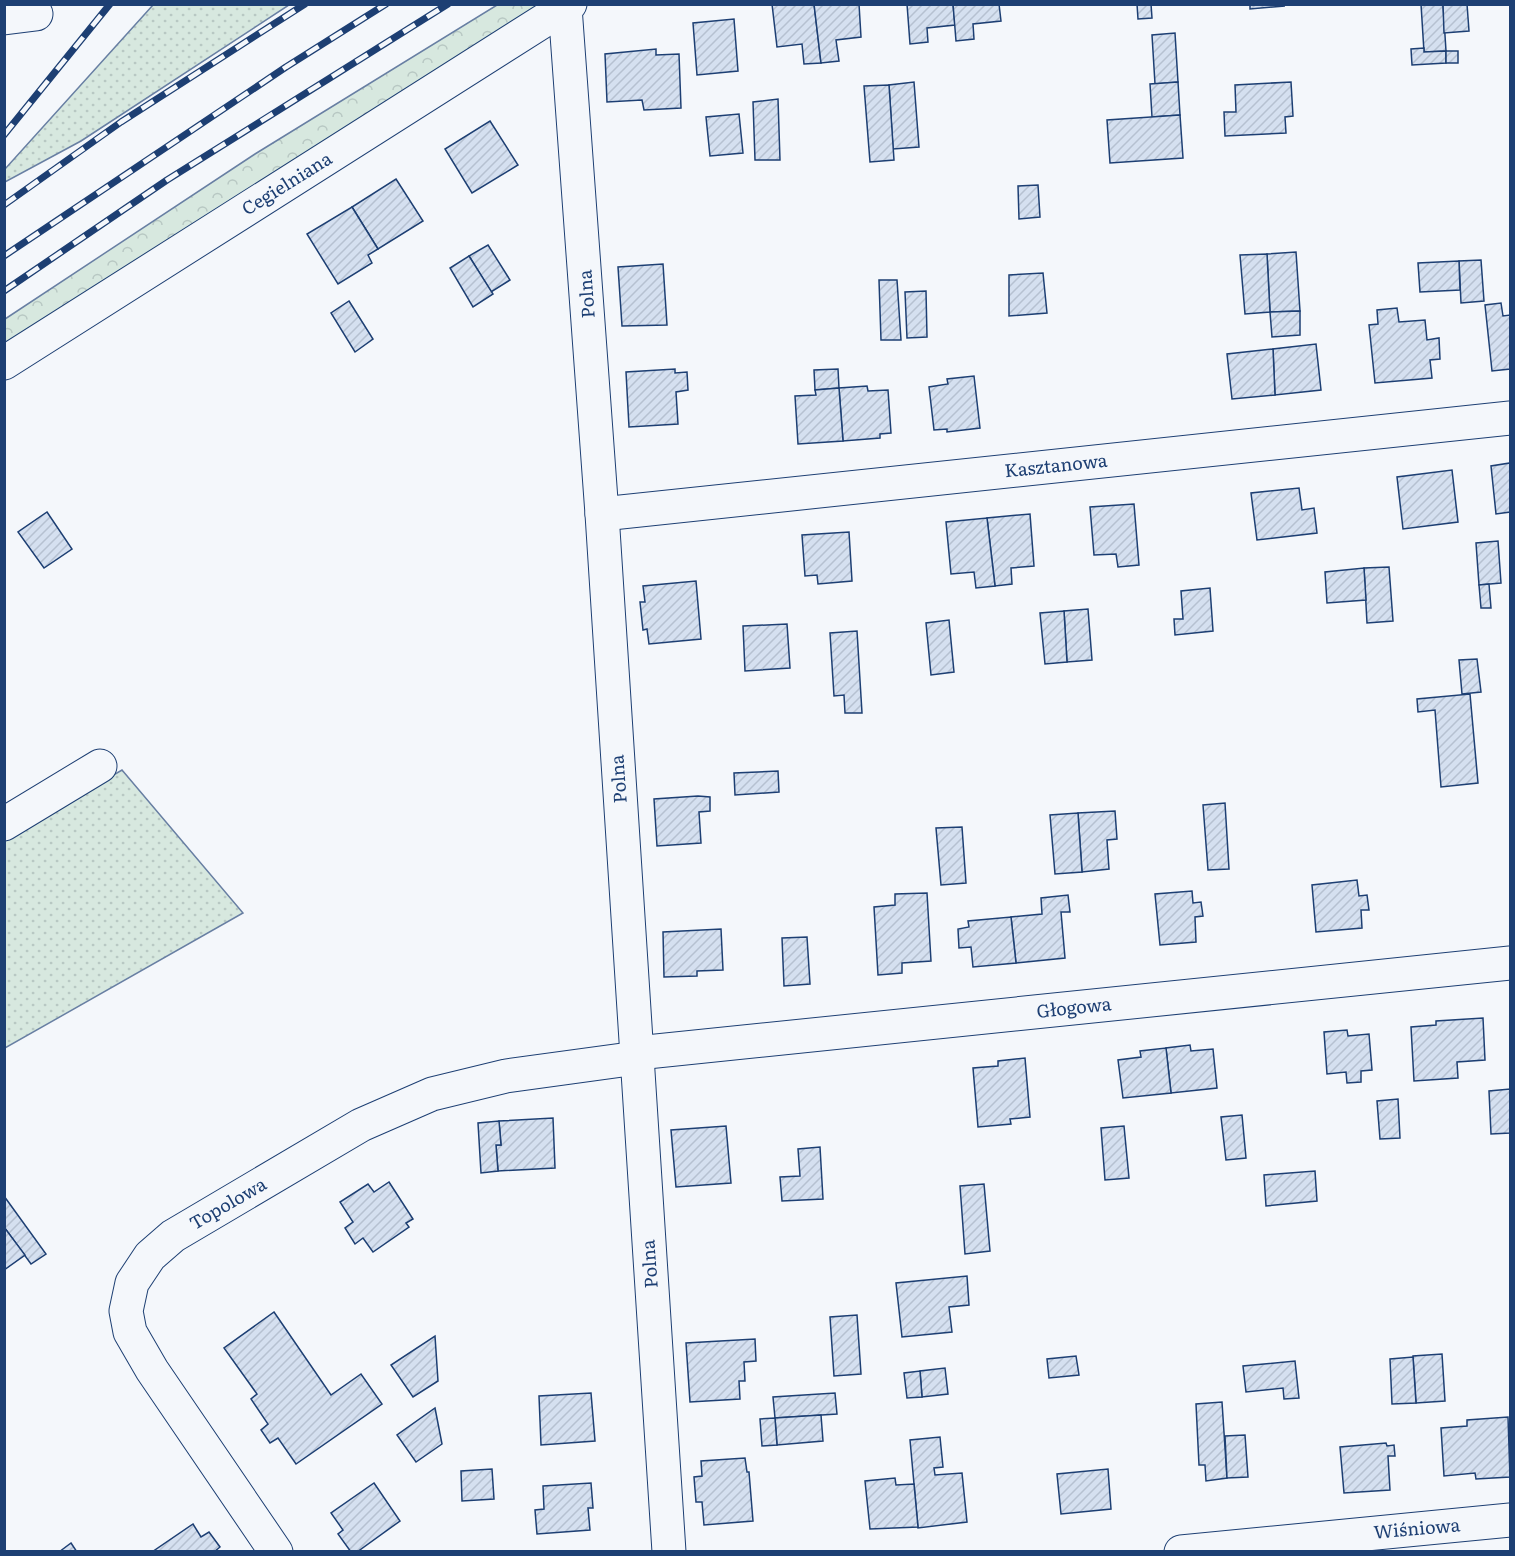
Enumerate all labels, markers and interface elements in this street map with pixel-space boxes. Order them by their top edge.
street label: Cegielniana [236,144,337,221]
street label: Polna [570,269,601,319]
street label: Kasztanowa [1003,446,1109,483]
street label: Polna [602,754,633,804]
street label: Głogowa [1035,989,1113,1024]
street label: Topolowa [184,1170,271,1236]
street label: Polna [633,1239,664,1289]
street label: Wiśniowa [1372,1510,1462,1545]

